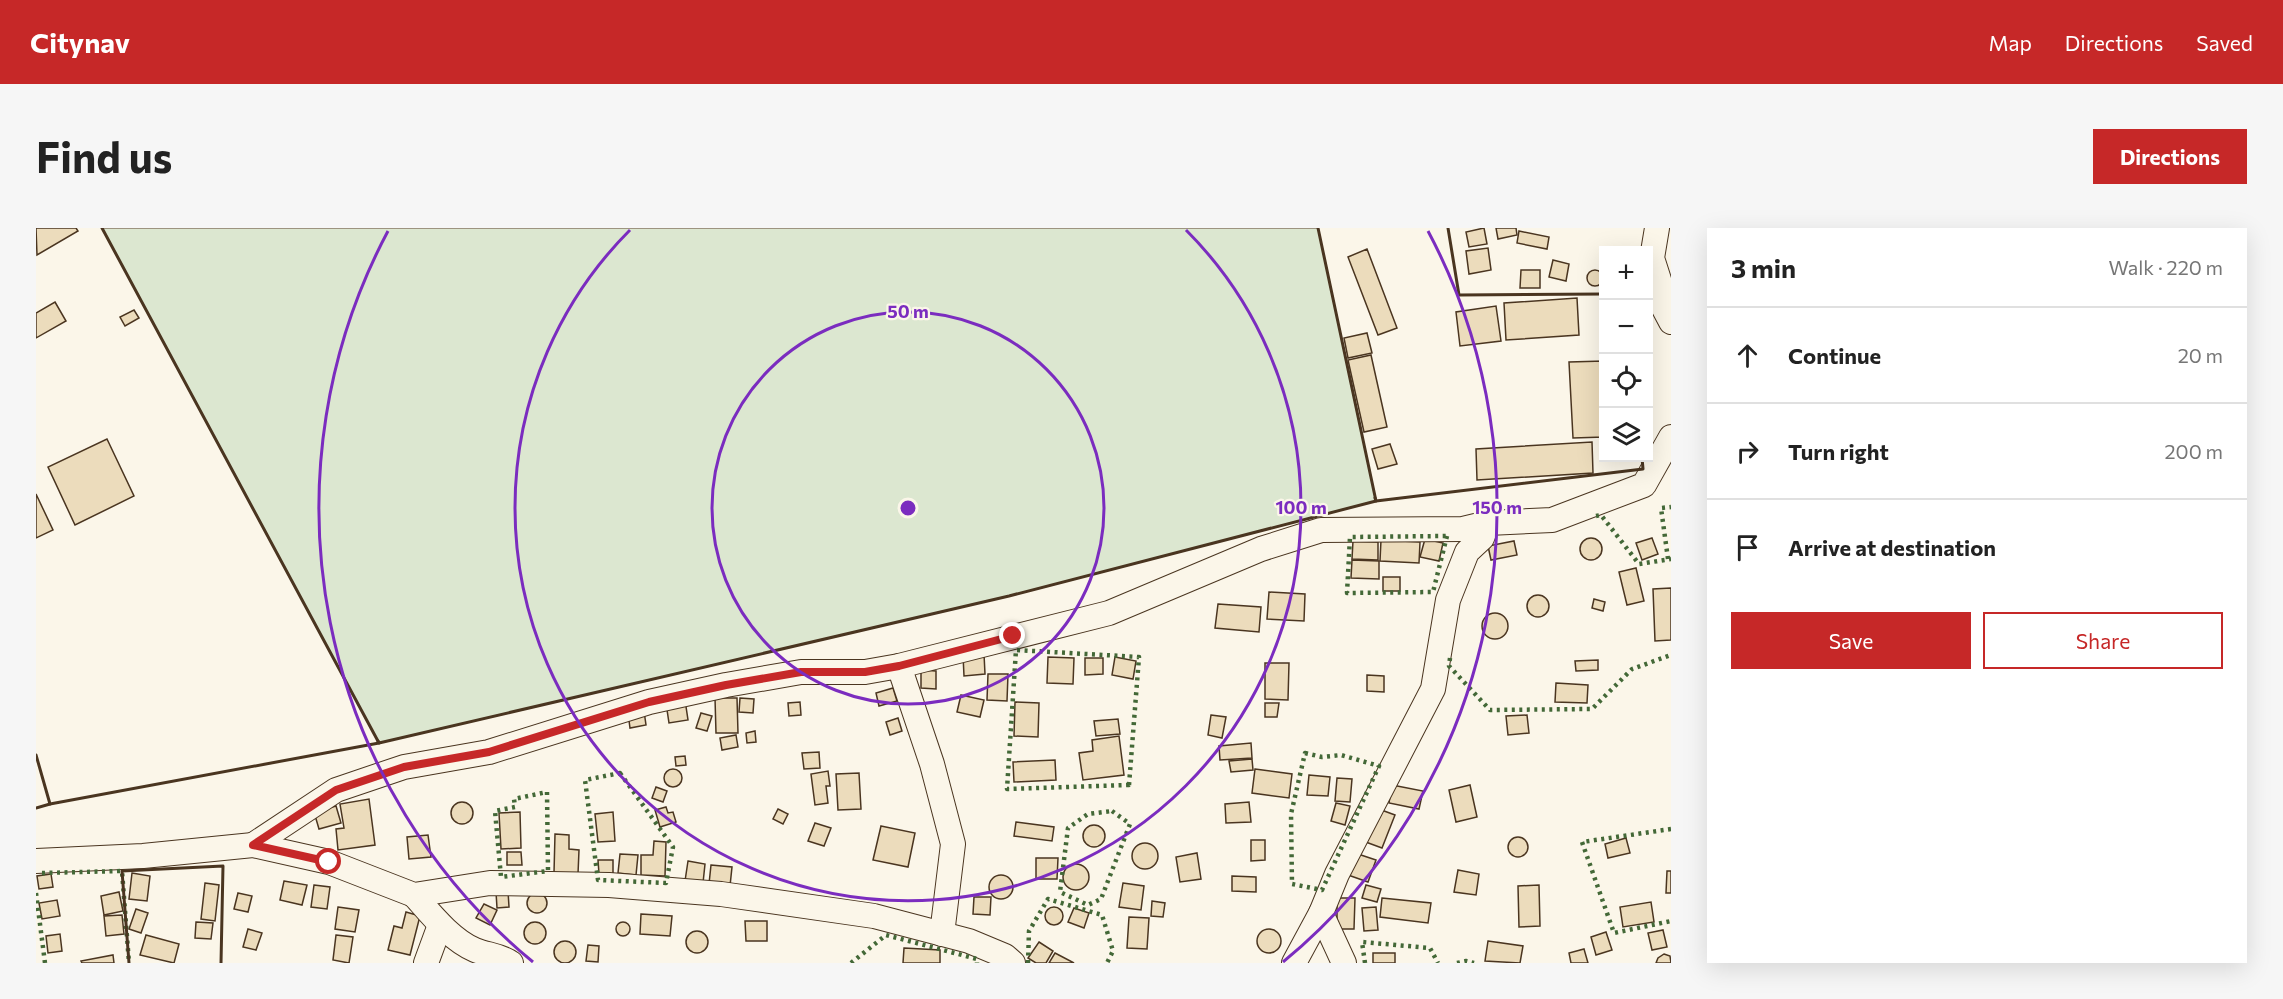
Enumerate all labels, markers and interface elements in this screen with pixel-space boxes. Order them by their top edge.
text: Citynav [30,25,130,59]
text: Map [1989,30,2032,55]
text: Directions [2065,30,2163,55]
text: Saved [2196,30,2253,55]
button: Directions [2093,129,2247,184]
text: Find us [36,130,172,182]
map controls [1599,246,1653,462]
button: + [1599,246,1653,300]
text: 3 min [1731,252,1796,283]
text: Walk · 220 m [2108,255,2223,279]
text: 50 m [887,300,929,322]
button: − [1599,300,1653,354]
icon: ahead [1731,339,1764,372]
text: Continue [1788,342,1881,369]
text: 20 m [2178,343,2223,367]
button: locate [1599,354,1653,408]
button: layers [1599,408,1653,462]
icon: right [1731,435,1764,468]
text: Turn right [1788,438,1889,465]
text: 200 m [2165,439,2223,463]
text: 100 m [1275,496,1327,518]
text: 150 m [1472,496,1522,518]
centre of rings [898,498,918,518]
icon: arrive [1731,531,1764,564]
text: Arrive at destination [1788,534,1996,561]
button: Save [1731,612,1971,669]
button: Share [1983,612,2223,669]
route end [999,622,1025,648]
route start [315,848,341,874]

